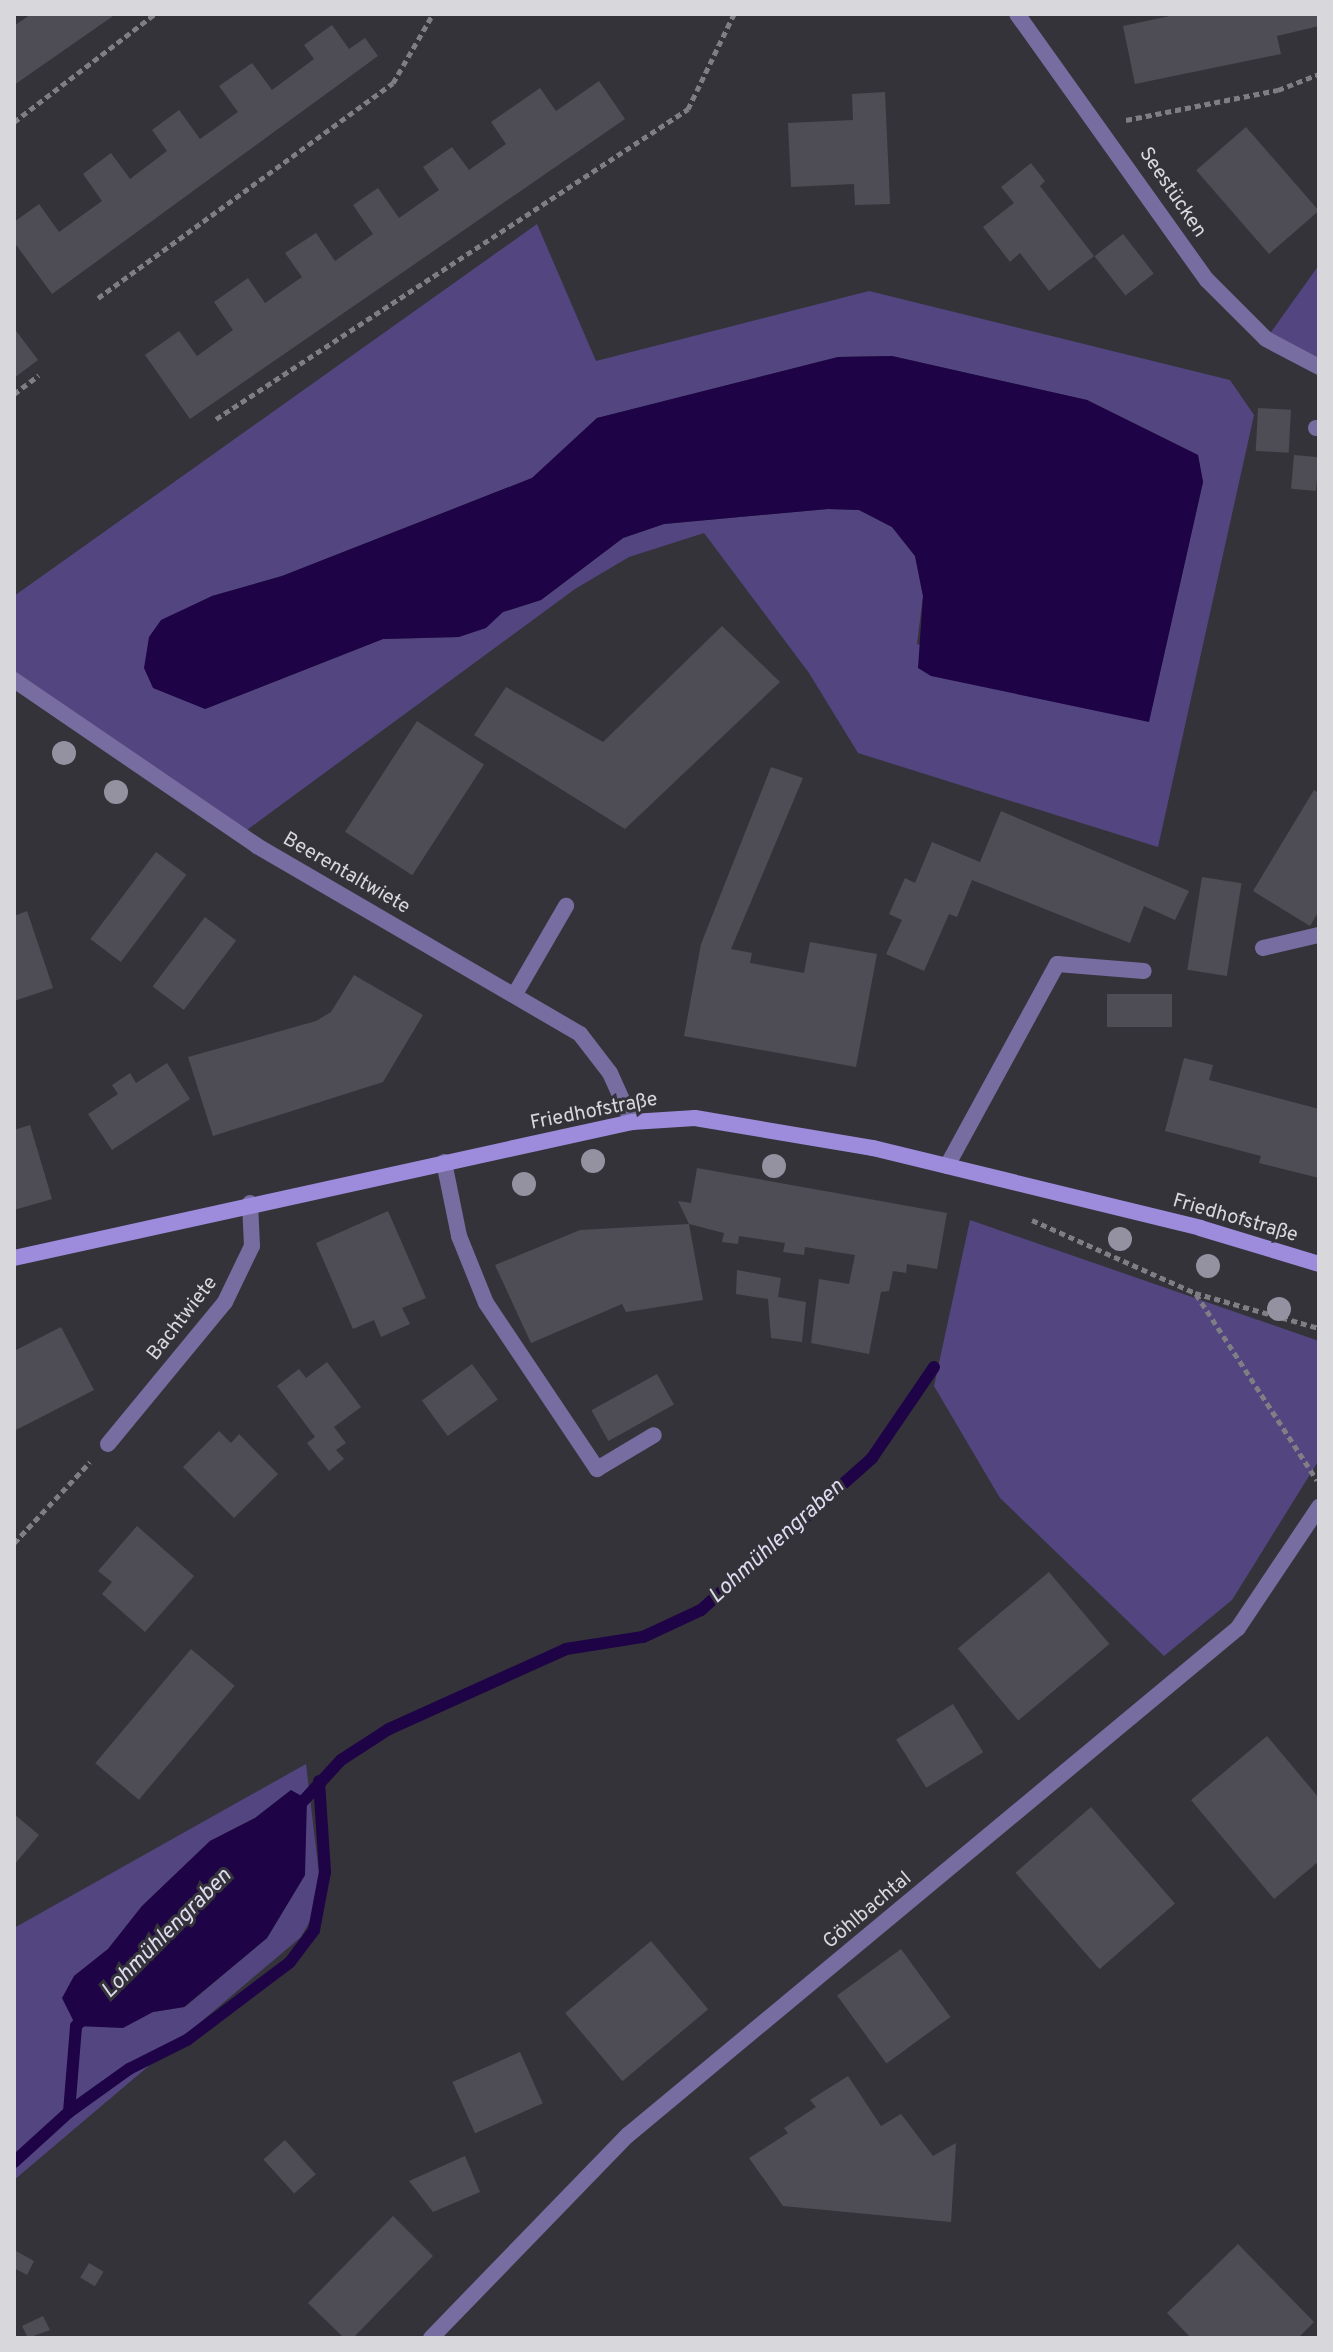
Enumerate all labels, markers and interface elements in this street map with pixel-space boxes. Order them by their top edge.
street label: Seestücken [1133,143,1211,243]
street label: Beerentaltwiete [278,828,414,920]
street label: Friedhofstraße [528,1088,660,1136]
street label: Friedhofstraße [1170,1190,1300,1248]
street label: Bachtwiete [143,1272,223,1366]
water label: Lohmühlengraben [704,1474,850,1610]
water label: Lohmühlengraben [96,1863,238,2005]
street label: Göhlbachtal [819,1867,917,1955]

